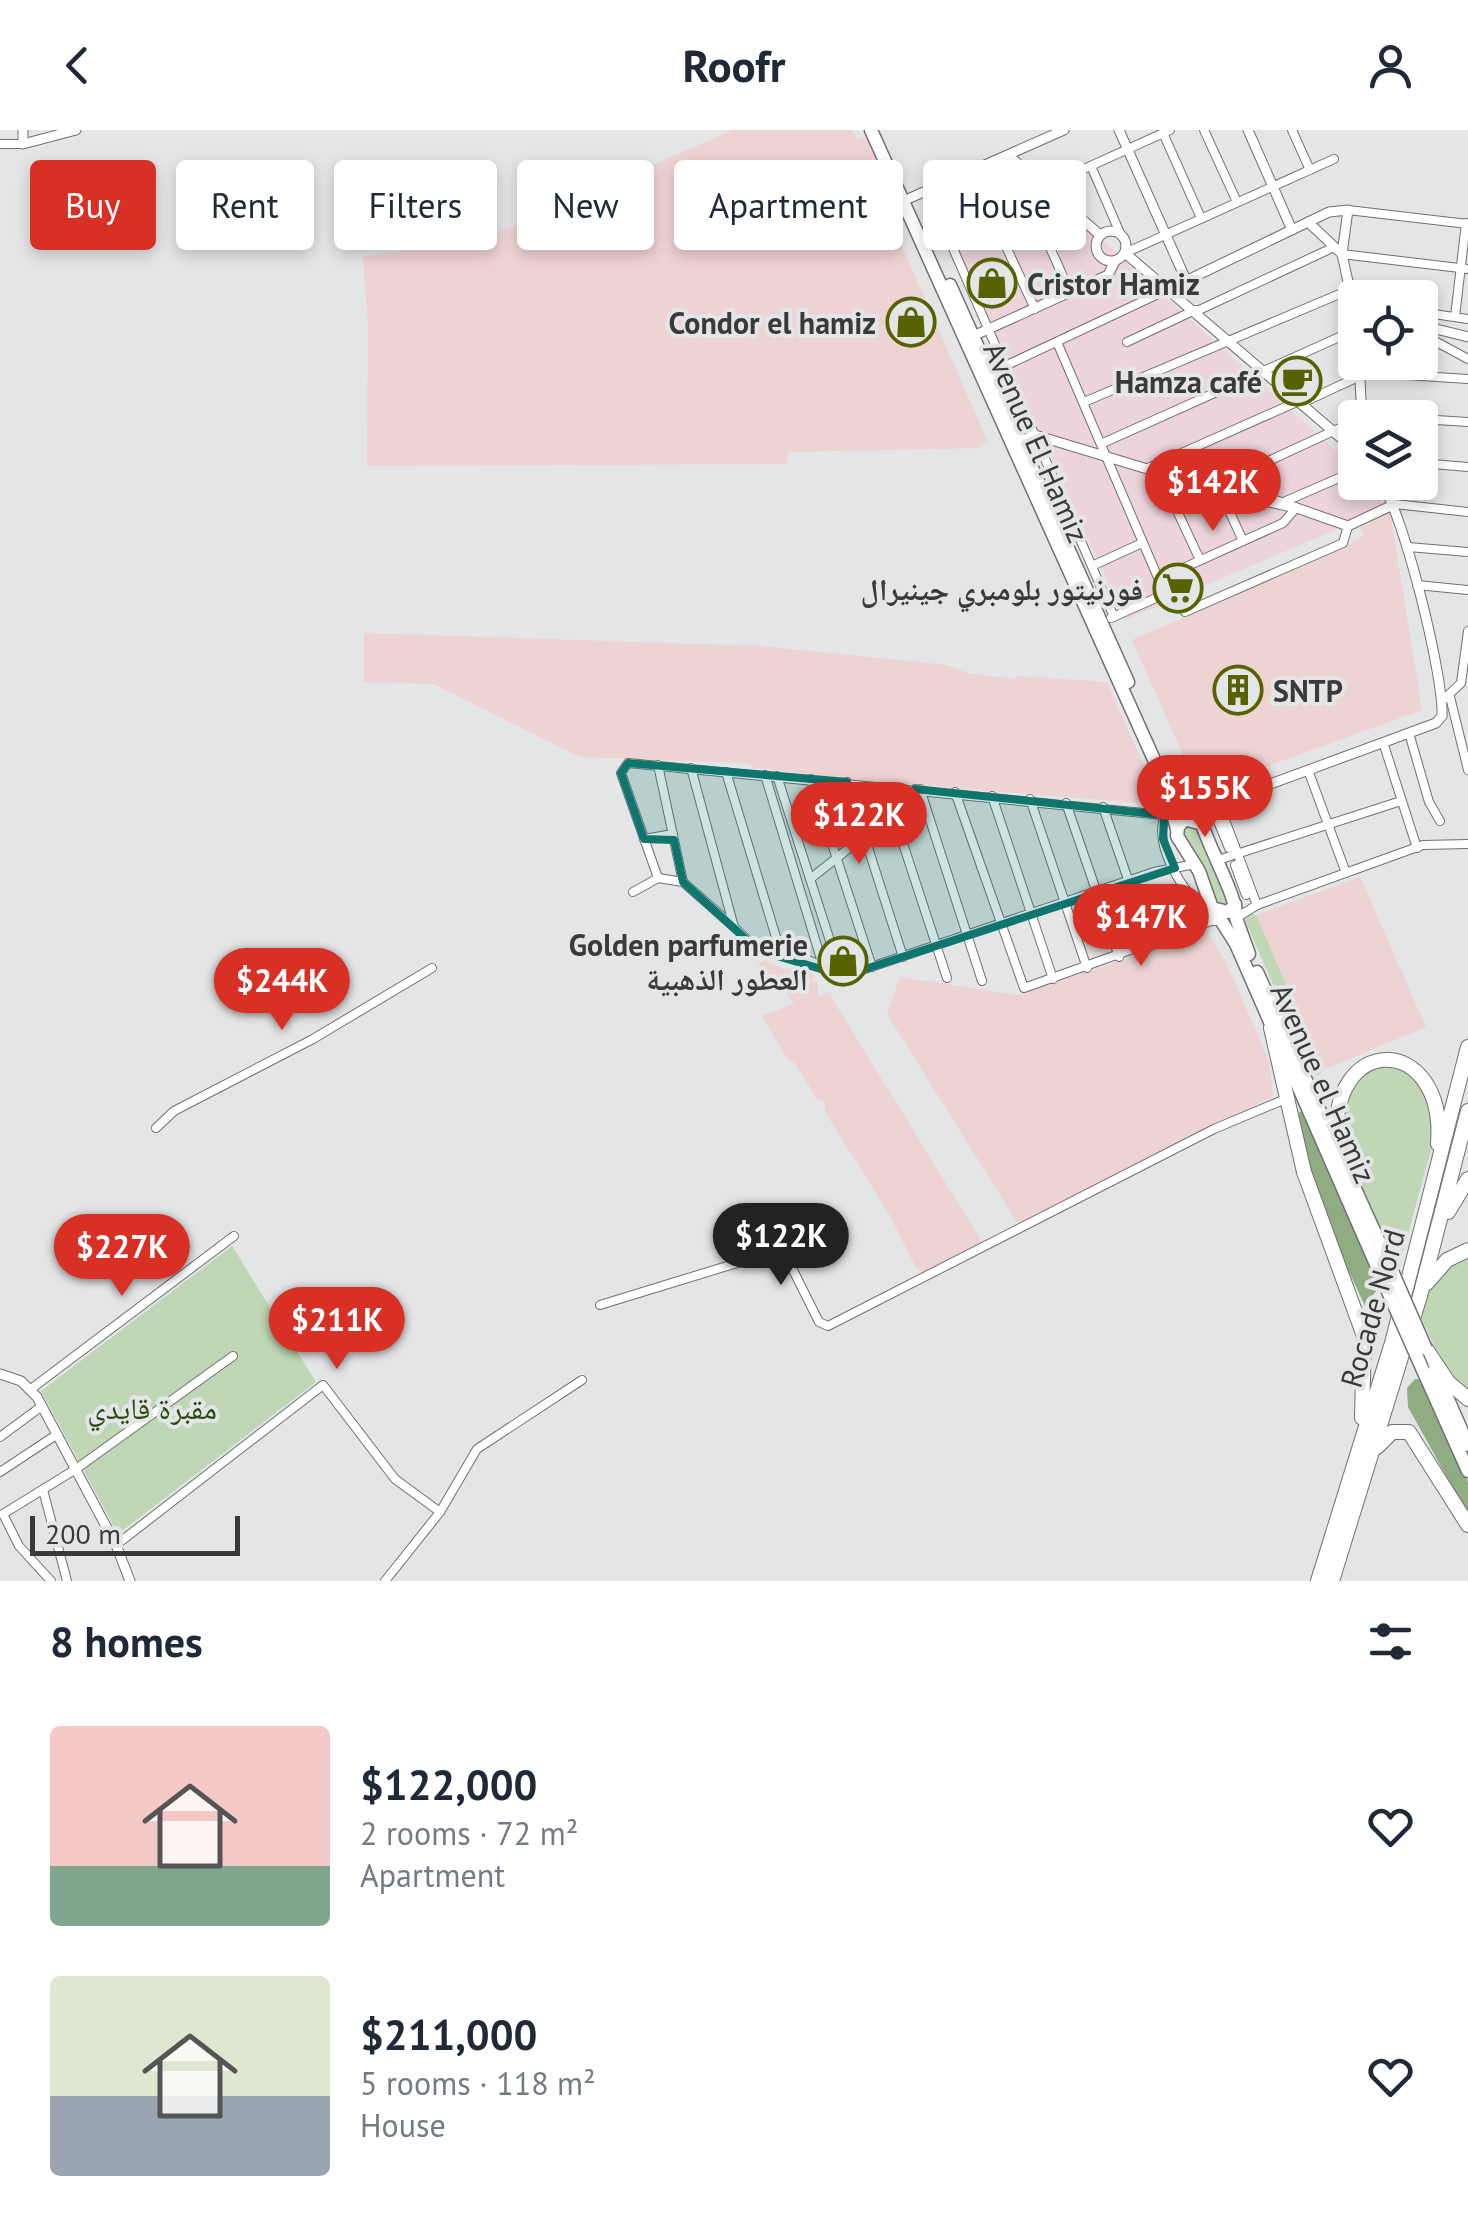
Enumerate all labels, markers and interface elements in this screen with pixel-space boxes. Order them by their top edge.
text: Roofr [683,36,785,94]
icon: back [50,38,105,93]
icon: person [1363,38,1418,93]
chip: Buy [30,160,156,250]
chip: Rent [176,160,314,250]
chip: Filters [334,160,497,250]
chip: New [517,160,654,250]
chip: Apartment [674,160,903,250]
chip: House [923,160,1086,250]
shop icon: Cristor Hamiz [966,257,1018,309]
place label: Cristor Hamiz [1027,264,1200,303]
map controls [1338,280,1438,500]
button: locate [1338,280,1438,380]
shop icon: Condor el hamiz [885,296,937,348]
place label: Condor el hamiz [669,303,876,342]
street label: Avenue El Hamiz [975,336,1099,548]
cafe icon: Hamza café [1271,355,1323,407]
place label: Hamza café [1115,362,1262,401]
button: layers [1338,400,1438,500]
pin: $142K [1143,449,1283,534]
text: $142K [1167,460,1259,502]
supermarket icon: فورنيتور بلومبري جينيرال [1152,562,1204,614]
place label: فورنيتور بلومبري جينيرال [861,569,1143,613]
building icon: SNTP [1212,664,1264,716]
place label: SNTP [1273,671,1343,710]
pin: $155K [1135,755,1275,840]
text: $155K [1159,766,1251,808]
pin: $122K [789,782,929,867]
text: $122K [813,793,905,835]
pin: $147K [1071,884,1211,969]
text: $147K [1095,895,1187,937]
place label: Golden parfumerie العطور الذهبية [569,925,808,998]
shop icon: Golden parfumerie العطور الذهبية [817,935,869,987]
pin: $244K [212,948,352,1033]
text: $244K [236,959,328,1001]
street label: Avenue el Hamiz [1263,977,1385,1189]
pin: $122K [711,1203,851,1288]
pin: $227K [52,1214,192,1299]
text: $122K [735,1214,827,1256]
street label: Rocade Nord [1331,1224,1413,1392]
text: $227K [76,1225,168,1267]
pin: $211K [267,1287,407,1372]
text: $211K [291,1298,383,1340]
park label: مقبرة قايدي [87,1388,217,1432]
scale bar [30,1511,240,1556]
text: 200 m [45,1515,121,1552]
text: 8 homes [50,1614,203,1669]
icon: filters [1363,1614,1418,1669]
text: $122,000 [360,1757,537,1812]
icon: home [130,1766,250,1886]
icon: heart [1363,1799,1418,1854]
text: 2 rooms · 72 m² [360,1812,578,1854]
text: Apartment [360,1854,505,1896]
text: $211,000 [360,2007,537,2062]
icon: home [130,2016,250,2136]
icon: heart [1363,2049,1418,2104]
text: 5 rooms · 118 m² [360,2062,596,2104]
text: House [360,2104,446,2146]

